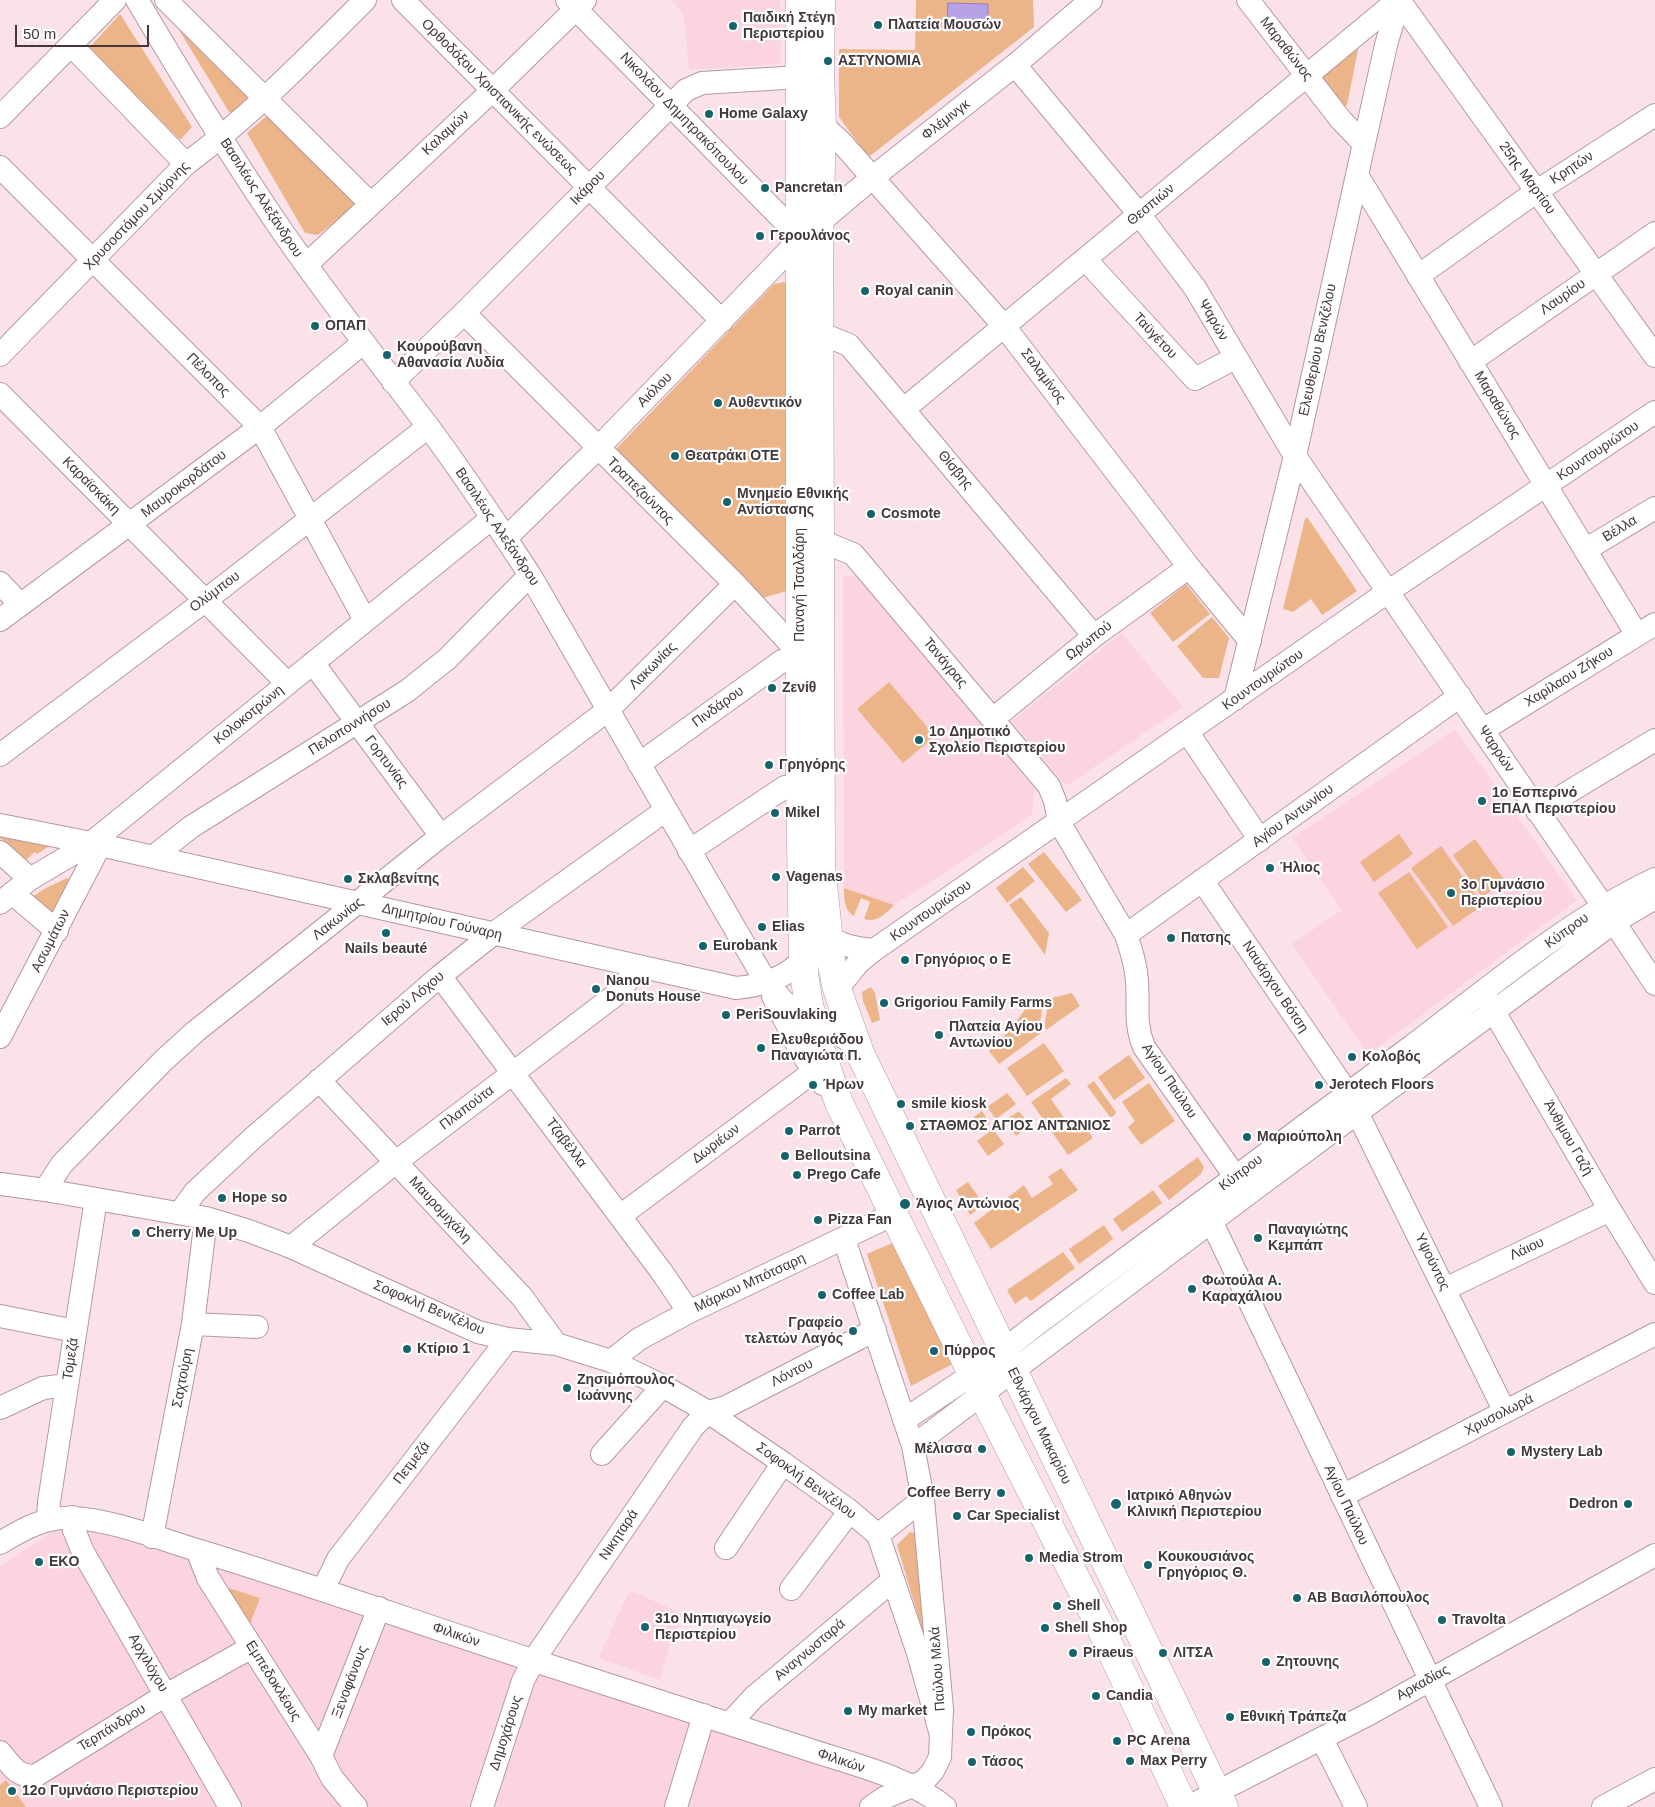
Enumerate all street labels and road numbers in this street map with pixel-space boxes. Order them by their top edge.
street label: Μαραθώνος [1256,14,1316,84]
street label: Ορθοδόξου Χριστιανικής ενώσεως [418,16,580,178]
street label: Νικολάου Δημητρακόπουλου [616,49,752,189]
street label: Φλέμινγκ [919,96,973,144]
street label: Καλαμών [419,107,473,159]
street label: Βασιλέως Αλεξάνδρου [216,135,306,261]
street label: 25ης Μαρτίου [1495,138,1559,218]
street label: Κρητών [1547,148,1597,188]
street label: Χρυσοστόμου Σμύρνης [81,158,193,274]
street label: Ικάρου [567,167,609,209]
street label: Θεσπιών [1124,180,1178,230]
street label: Λαυρίου [1537,275,1589,319]
street label: Ελευθερίου Βενιζέλου [1296,282,1340,418]
street label: Ψαρών [1194,296,1232,344]
street label: Ταϋγέτου [1129,310,1181,362]
street label: Σαλαμίνος [1017,345,1069,407]
street label: Πέλοπος [183,350,233,400]
street label: Μαραθώνος [1470,368,1524,442]
street label: Αιόλου [634,369,676,411]
street label: Κουντουριώτου [1554,417,1642,485]
street label: Μαυροκορδάτου [138,446,230,522]
street label: Θίσβης [934,447,976,493]
street label: Καραϊσκάκη [59,454,123,518]
street label: Τραπεζούντος [603,454,677,528]
street label: Βασιλέως Αλεξάνδρου [451,465,543,589]
street label: Βέλλα [1600,512,1640,546]
street label: Παναγή Τσαλδάρη [792,528,808,642]
street label: Ολύμπου [187,568,243,616]
street label: Ωρωπού [1063,618,1115,664]
street label: Τανάγρας [919,635,971,691]
street label: Λακωνίας [626,639,680,693]
street label: Χαρίλαου Ζήκου [1522,643,1616,711]
street label: Κουντουριώτου [1219,646,1307,714]
street label: Κολοκοτρώνη [211,682,287,748]
street label: Πινδάρου [689,683,747,731]
street label: Πελοποννήσου [306,695,394,759]
street label: Ψαρρών [1474,722,1518,776]
street label: Γορτυνίας [361,732,411,792]
street label: Αγίου Αντωνίου [1249,781,1337,851]
street label: Κουντουριώτου [887,877,975,945]
street label: Λακωνίας [309,894,367,944]
street label: Δημητρίου Γούναρη [380,900,504,944]
street label: Ασωμάτων [28,907,74,975]
street label: Κύπρου [1542,909,1592,953]
street label: Ναυάρχου Βότση [1238,938,1312,1036]
street label: Ιερού Λόχου [378,968,448,1030]
street label: Αγίου Παύλου [1138,1040,1200,1122]
street label: Πλαπούτα [437,1082,497,1134]
street label: Άνθιμου Γαζή [1540,1097,1596,1179]
street label: Τζαβέλλα [542,1115,590,1171]
street label: Δωριέων [689,1121,743,1167]
street label: Κύπρου [1216,1151,1266,1195]
street label: Μαυρομιχάλη [405,1173,475,1247]
street label: Υψούντος [1411,1231,1453,1293]
street label: Λάιου [1507,1234,1547,1264]
street label: Μάρκου Μπότσαρη [692,1250,808,1316]
street label: Σοφοκλή Βενιζέλου [371,1277,487,1339]
street label: Τομεζά [60,1337,82,1381]
street label: Σαχτούρη [169,1347,197,1409]
street label: Λόντου [768,1355,816,1391]
street label: Εθνάρχου Μακαρίου [1003,1365,1075,1487]
street label: Χρυσολωρά [1462,1391,1536,1439]
street label: Πετμεζά [390,1438,434,1488]
street label: Σοφοκλή Βενιζέλου [753,1439,859,1523]
street label: Αγίου Παύλου [1320,1462,1372,1548]
street label: Νικηταρά [596,1506,642,1564]
street label: Αναγνωσταρά [771,1616,849,1684]
street label: Φιλικών [430,1619,482,1651]
street label: Παύλου Μελά [927,1626,949,1712]
street label: Αρχιλόχου [125,1631,171,1695]
street label: Εμπεδοκλέους [242,1638,304,1724]
street label: Ξενοφάνους [328,1643,372,1721]
street label: Αρκαδίας [1394,1662,1452,1704]
street label: Δημοχάρους [486,1693,526,1773]
street label: Τερπάνδρου [75,1701,149,1755]
street label: Φιλικών [815,1745,867,1777]

